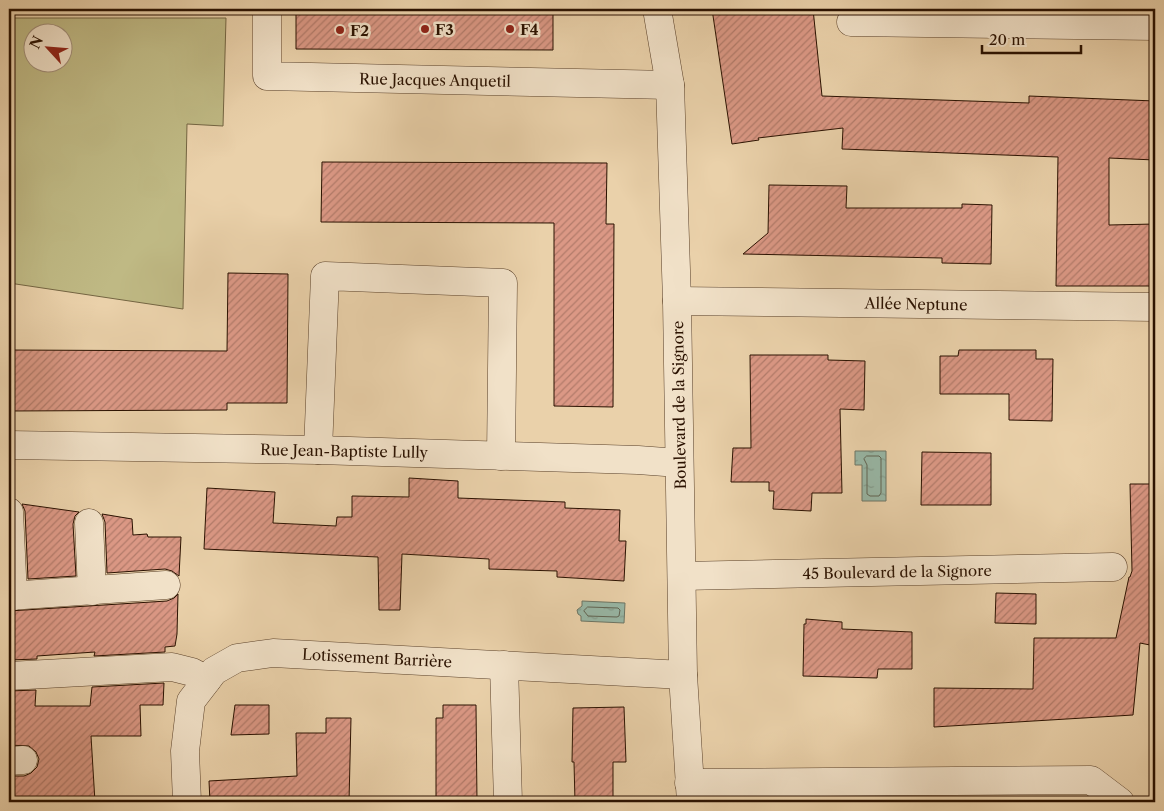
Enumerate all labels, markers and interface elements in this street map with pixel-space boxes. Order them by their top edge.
place label: F3 [435,20,454,39]
place label: F4 [520,20,539,39]
place label: F2 [350,21,369,40]
north arrow [22,22,72,72]
scale bar [982,22,1080,54]
marker: F3 [419,23,431,35]
marker: F4 [504,23,516,35]
marker: F2 [334,24,346,36]
text: 20 m [989,30,1025,49]
text: N [26,33,47,52]
street label: Rue Jacques Anquetil [359,69,512,91]
street label: Allée Neptune [863,294,968,314]
street label: Boulevard de la Signore [668,321,690,489]
street label: Rue Jean-Baptiste Lully [260,440,429,462]
street label: 45 Boulevard de la Signore [802,561,992,583]
street label: Lotissement Barrière [302,645,452,671]

